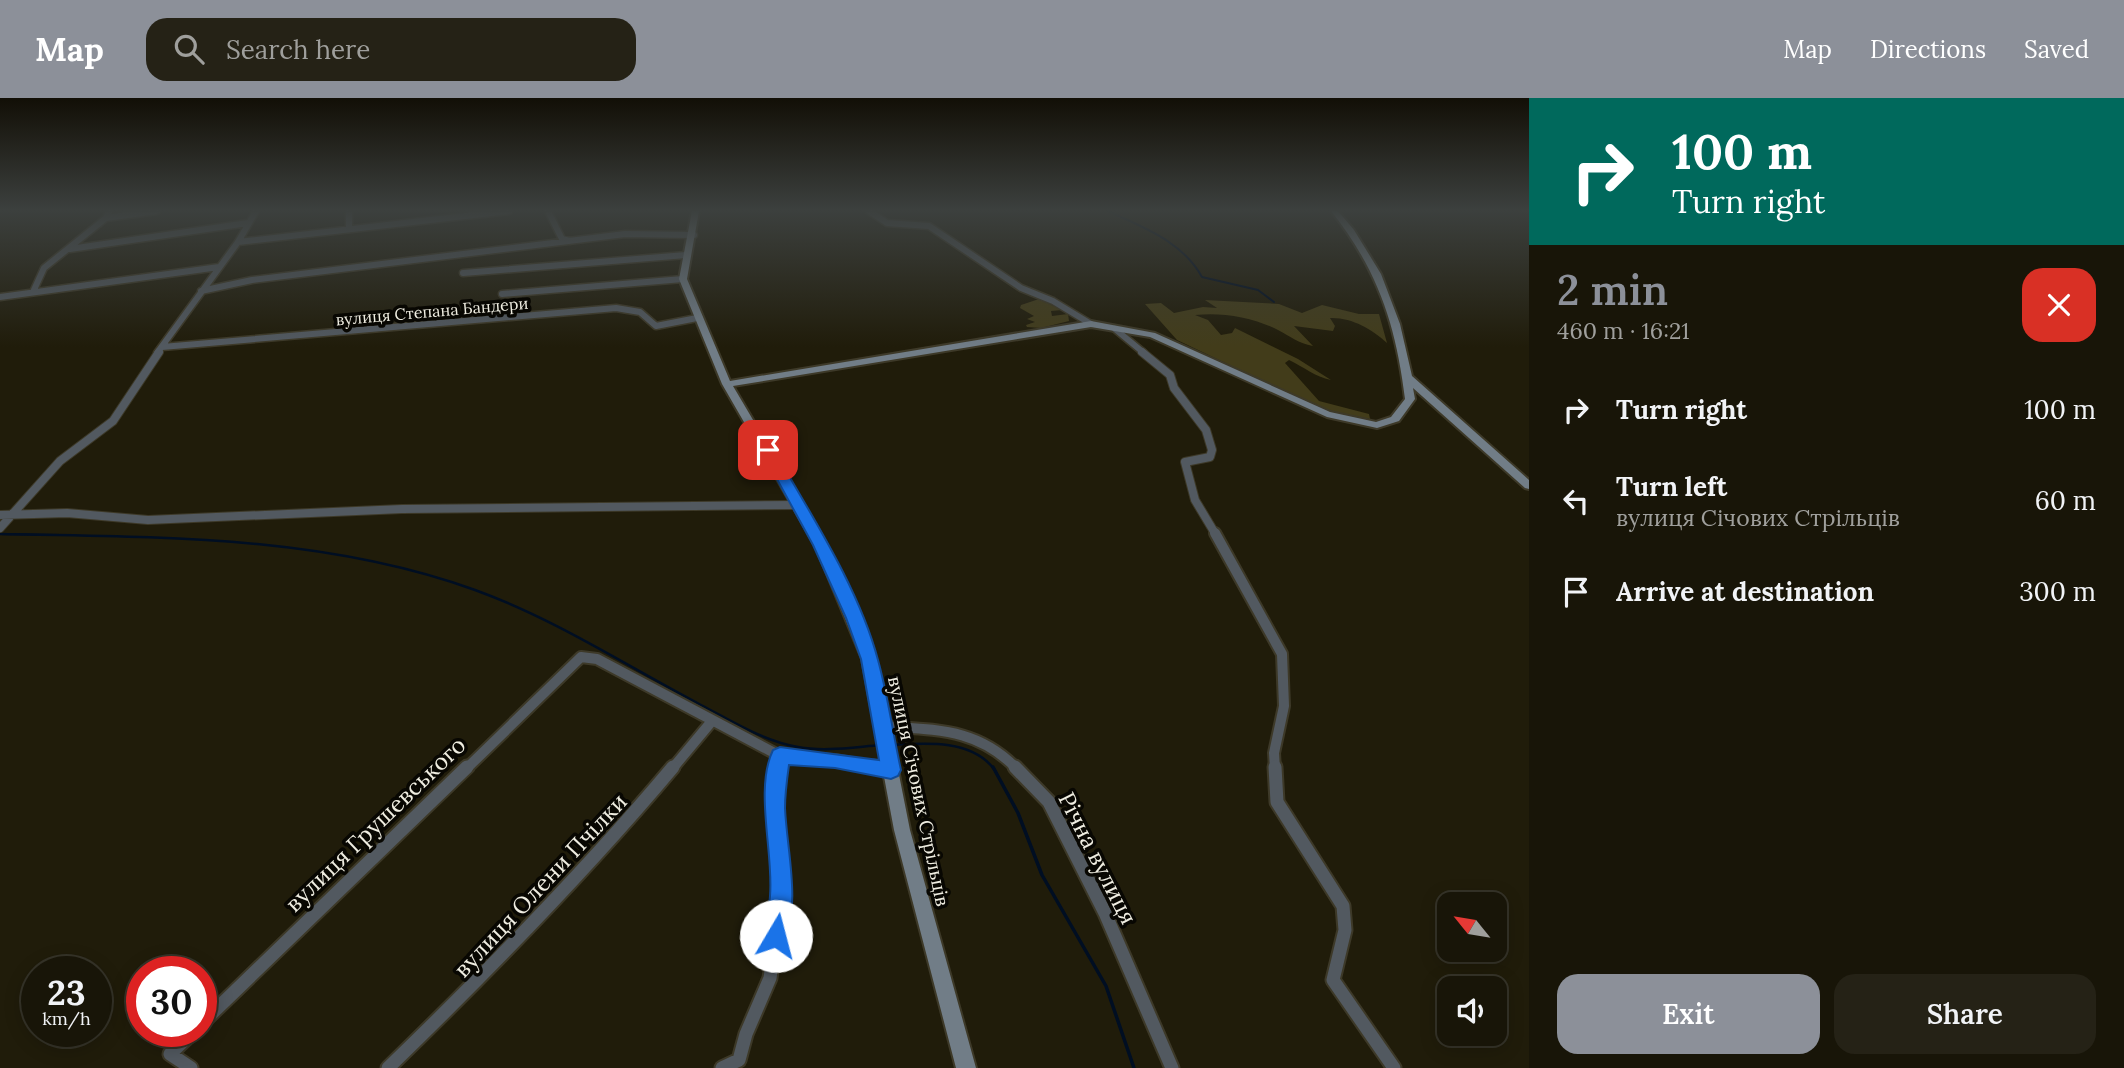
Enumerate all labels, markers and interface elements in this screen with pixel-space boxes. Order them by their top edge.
search box [146,18,636,81]
text: Map [35,28,104,70]
icon: search [170,30,208,68]
text: Search here [226,33,370,66]
text: Map [1783,34,1832,65]
text: Directions [1870,34,1986,65]
text: Saved [2024,34,2089,65]
text: 100 m [1672,120,1812,182]
icon: right [1557,126,1648,217]
text: Turn right [1672,181,1825,222]
text: 2 min [1557,263,1668,317]
button: close [2022,268,2096,342]
street label: вулиця Степана Бандери [335,293,529,329]
text: 460 m · 16:21 [1557,316,1690,345]
icon: right [1557,391,1595,429]
text: Turn right [1616,393,1747,426]
text: 100 m [2024,393,2096,426]
pin [738,420,798,480]
icon: arrive [749,431,787,469]
text: Turn left [1616,470,1727,503]
icon: left [1557,482,1595,520]
text: 60 m [2035,484,2096,517]
text: вулиця Січових Стрільців [1616,503,1900,532]
icon: arrive [1557,573,1595,611]
text: Arrive at destination [1616,575,1874,608]
text: 300 m [2019,575,2096,608]
street label: вулиця Січових Стрільців [883,674,955,908]
street label: вулиця Грушевського [279,730,471,918]
street label: вулиця Олени Пчілки [447,787,633,983]
street label: Річна вулиця [1052,787,1144,929]
north arrow [1437,892,1507,962]
map controls [1437,892,1507,1046]
position arrow [739,899,813,973]
speed limit sign: 30 [126,956,217,1047]
text: 23 [47,970,86,1015]
button: Exit [1557,974,1820,1054]
button: Share [1834,974,2096,1054]
button: sound [1437,976,1507,1046]
text: km/h [42,1007,91,1030]

